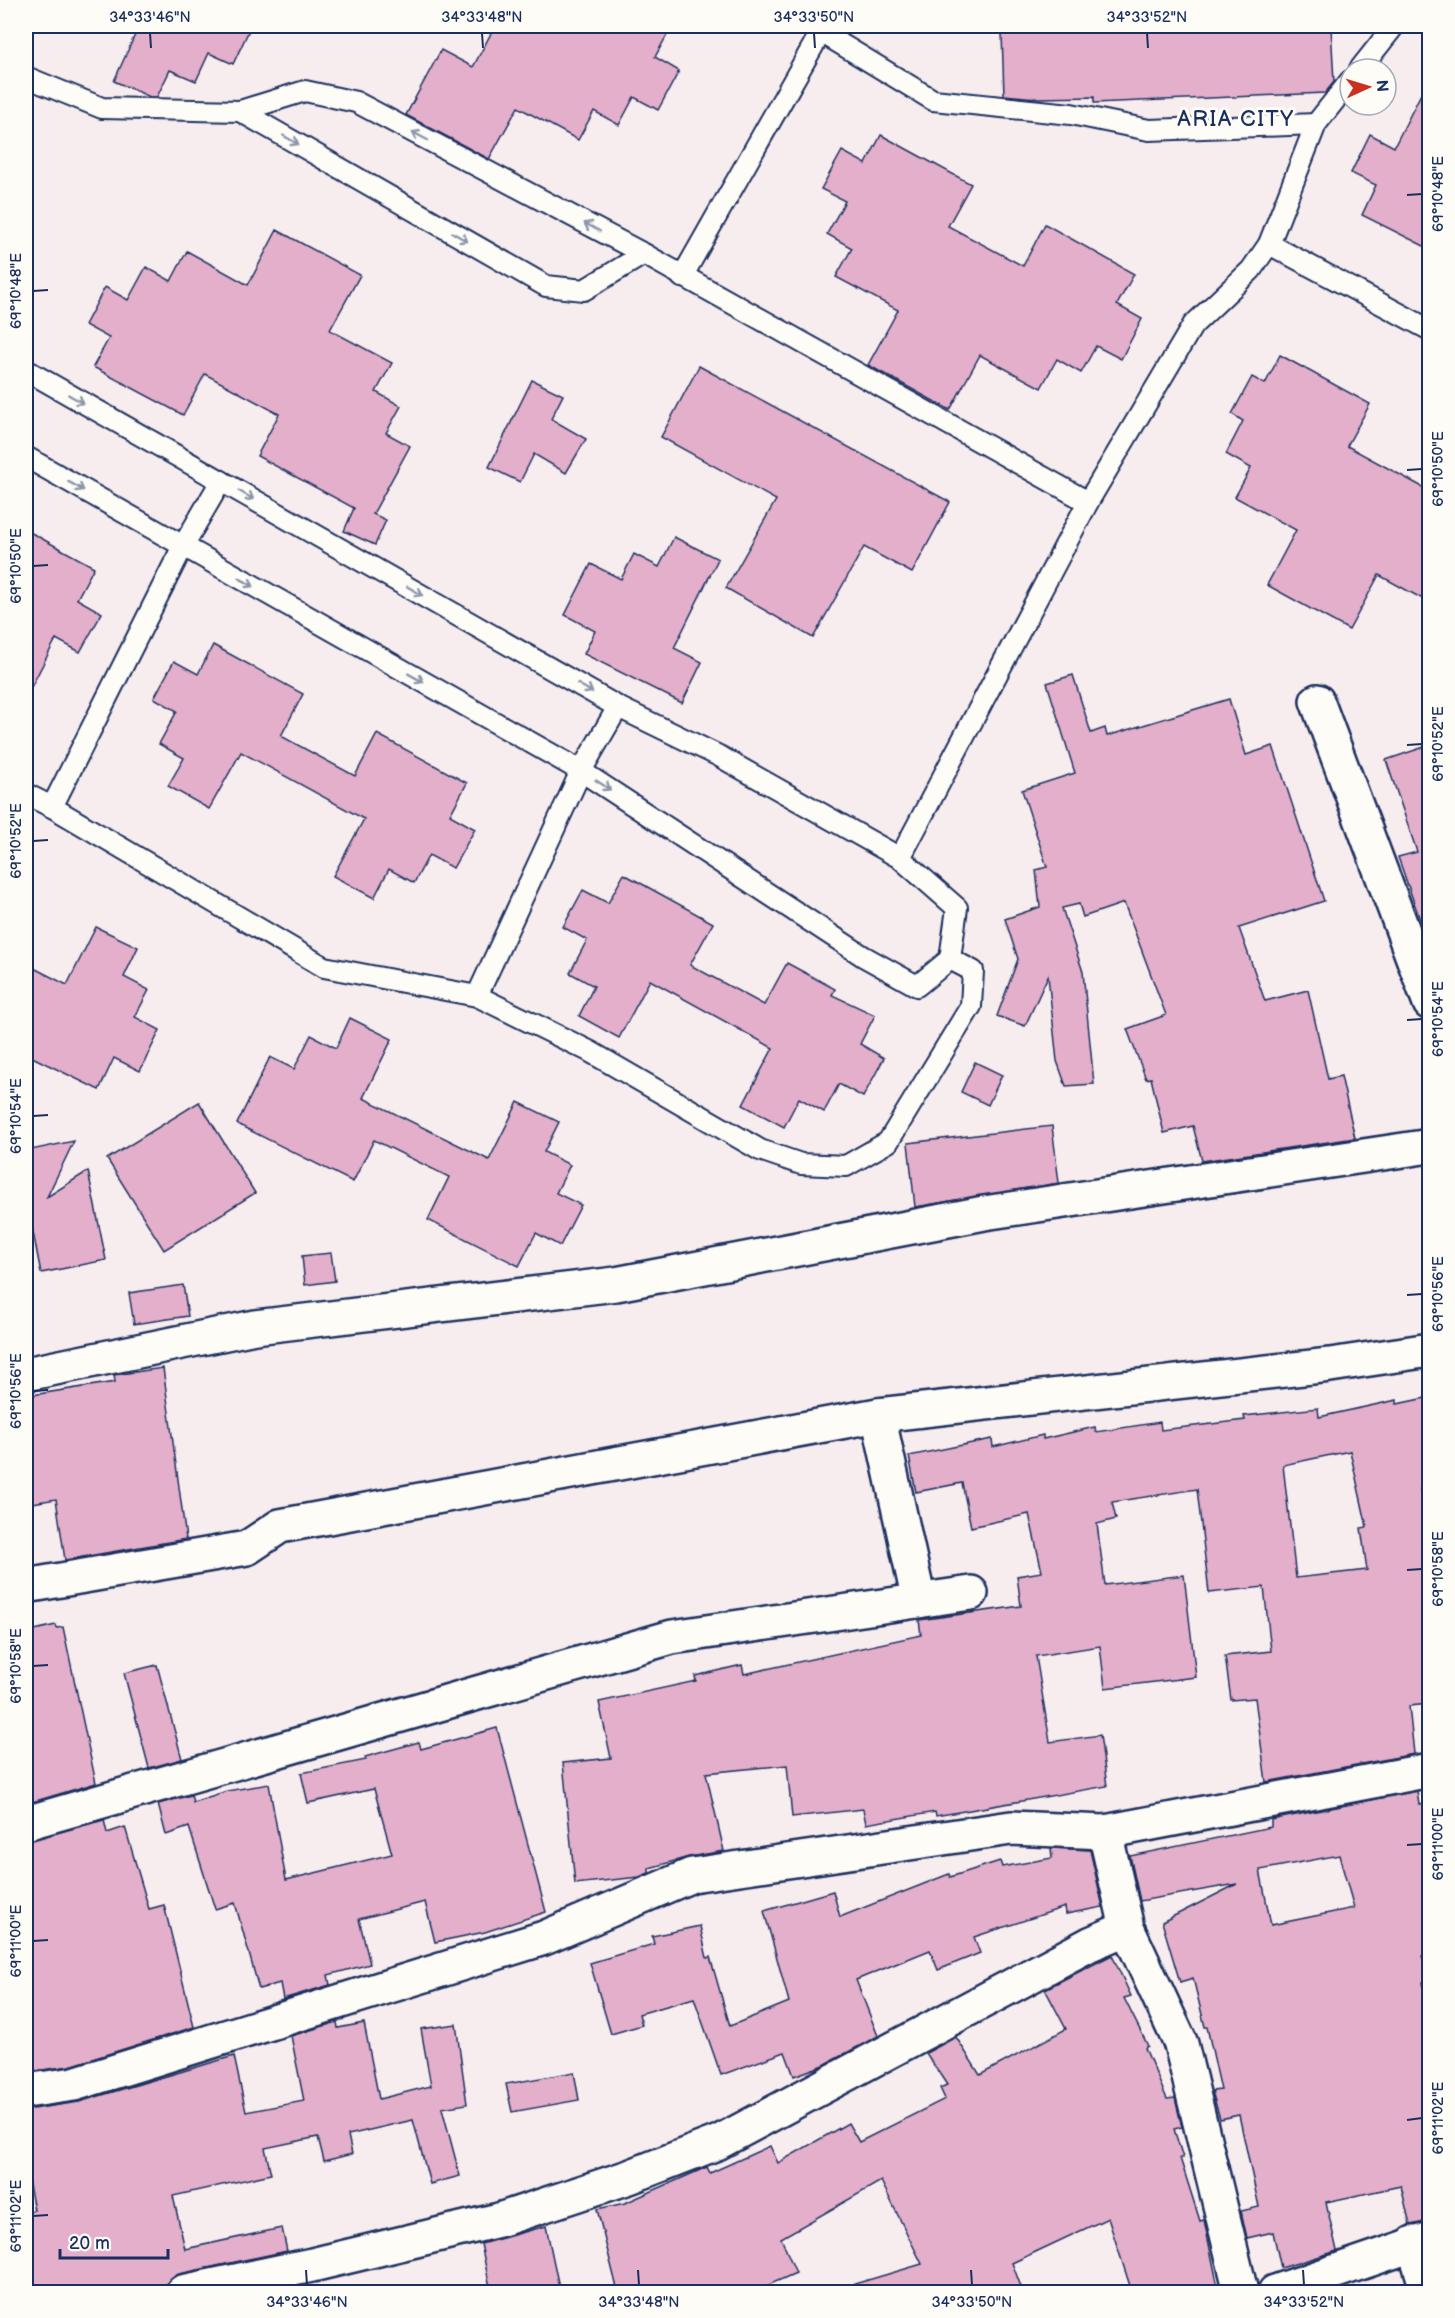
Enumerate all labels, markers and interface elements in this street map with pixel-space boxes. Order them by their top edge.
text: 34°33'46"N [109,8,191,27]
text: 34°33'48"N [441,8,523,27]
text: 34°33'50"N [774,8,854,27]
text: 34°33'52"N [1107,8,1187,27]
north arrow [1338,57,1398,117]
text: N [1372,79,1391,93]
district label: ARIA CITY [1177,106,1295,133]
one-way arrow [412,130,429,142]
one-way arrow [282,134,299,146]
text: 69°10'48"E [1429,156,1448,232]
one-way arrow [584,221,601,233]
one-way arrow [451,231,468,243]
text: 69°10'48"E [7,253,26,329]
one-way arrow [67,393,84,405]
text: 69°10'50"E [1429,431,1448,507]
one-way arrow [67,481,85,492]
one-way arrow [237,489,254,501]
text: 69°10'50"E [7,528,26,604]
one-way arrow [237,576,254,588]
one-way arrow [406,586,423,598]
one-way arrow [407,672,424,684]
one-way arrow [576,682,593,694]
text: 69°10'52"E [1429,706,1448,782]
one-way arrow [595,779,612,792]
text: 69°10'52"E [7,803,26,879]
text: 69°10'54"E [1429,981,1448,1057]
text: 69°10'54"E [7,1078,26,1154]
text: 69°10'56"E [1429,1256,1448,1332]
text: 69°10'56"E [7,1353,26,1429]
text: 69°10'58"E [1429,1531,1448,1607]
text: 69°10'58"E [7,1628,26,1704]
text: 69°11'00"E [1429,1807,1448,1880]
text: 69°11'00"E [7,1904,26,1977]
text: 69°11'02"E [1429,2081,1448,2154]
text: 69°11'02"E [7,2179,26,2252]
scale bar [60,2222,168,2260]
text: 20 m [69,2233,110,2254]
text: 34°33'46"N [266,2293,348,2312]
text: 34°33'48"N [598,2293,680,2312]
text: 34°33'50"N [932,2293,1012,2312]
text: 34°33'52"N [1264,2293,1344,2312]

